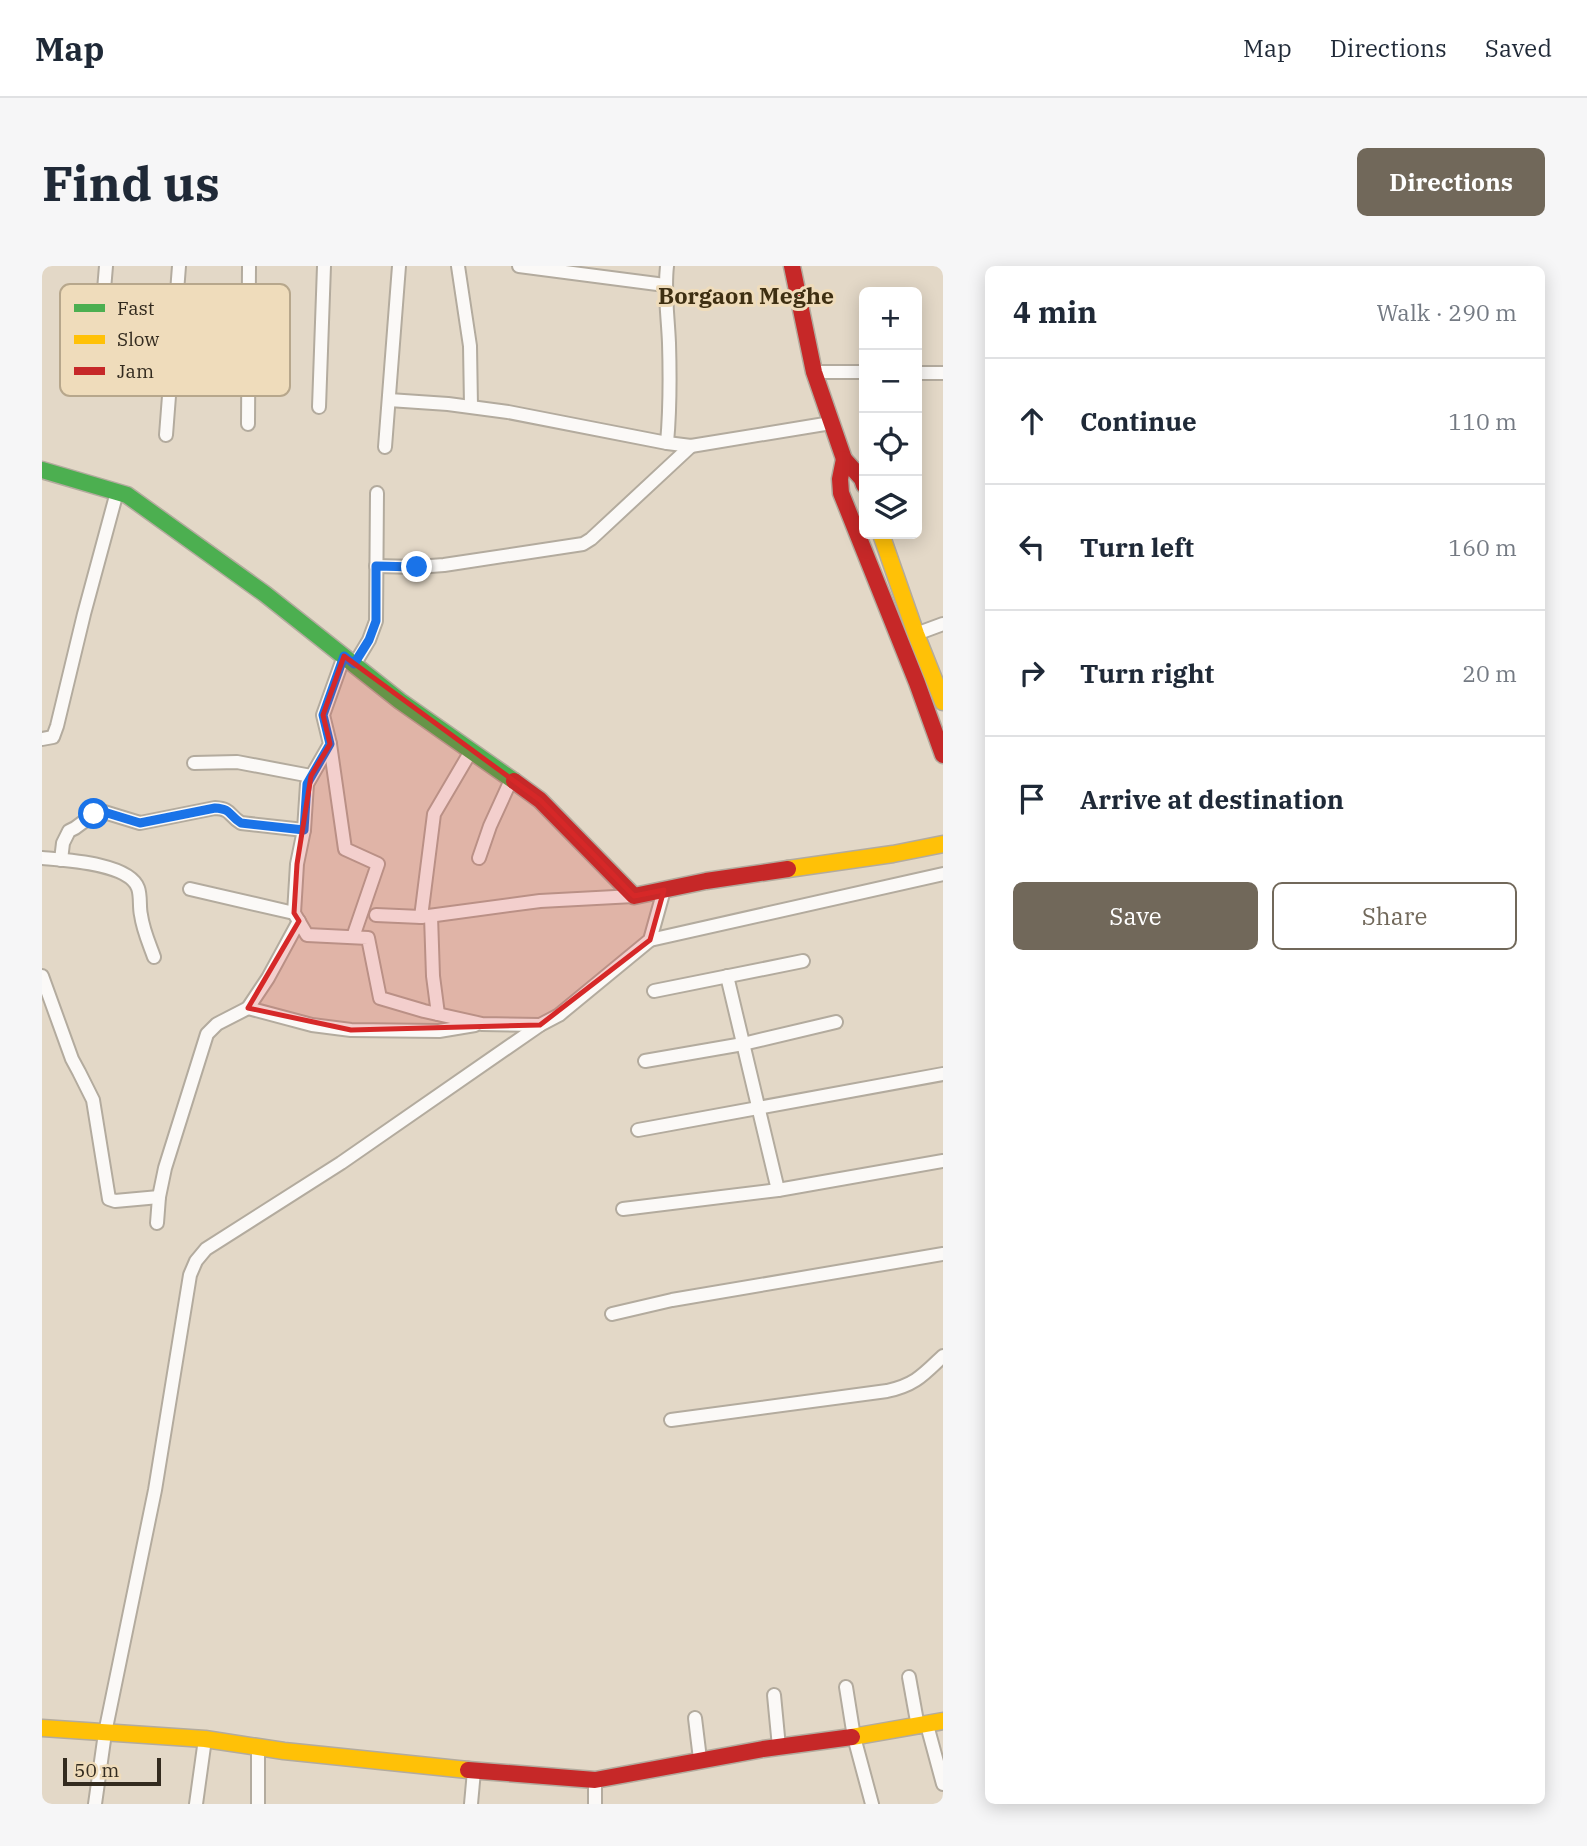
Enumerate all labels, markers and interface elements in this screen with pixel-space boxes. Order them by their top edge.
text: Map [35,27,104,70]
text: Map [1243,32,1292,64]
text: Directions [1330,32,1447,64]
text: Saved [1485,32,1552,64]
button: Directions [1357,148,1545,216]
text: Find us [42,151,220,214]
district label: Borgaon Meghe [658,280,834,310]
legend [60,284,290,396]
map controls [859,287,922,539]
button: + [859,287,922,350]
text: 4 min [1013,292,1097,331]
text: Fast [117,296,155,320]
text: Walk · 290 m [1376,297,1517,327]
text: Slow [117,327,159,351]
button: − [859,350,922,413]
text: Jam [117,359,154,383]
icon: ahead [1013,402,1051,440]
text: Continue [1080,404,1197,438]
text: 110 m [1448,406,1517,436]
button: locate [859,413,922,476]
button: layers [859,476,922,539]
icon: left [1013,528,1051,566]
text: Turn left [1080,530,1194,564]
text: 160 m [1448,532,1517,562]
route end [401,551,432,582]
icon: right [1013,654,1051,692]
text: Turn right [1080,656,1214,690]
text: 20 m [1462,658,1517,688]
icon: arrive [1013,780,1051,818]
text: Arrive at destination [1080,782,1344,816]
route start [78,798,109,829]
button: Save [1013,882,1258,950]
button: Share [1272,882,1517,950]
scale bar [63,1755,161,1787]
text: 50 m [74,1758,119,1782]

